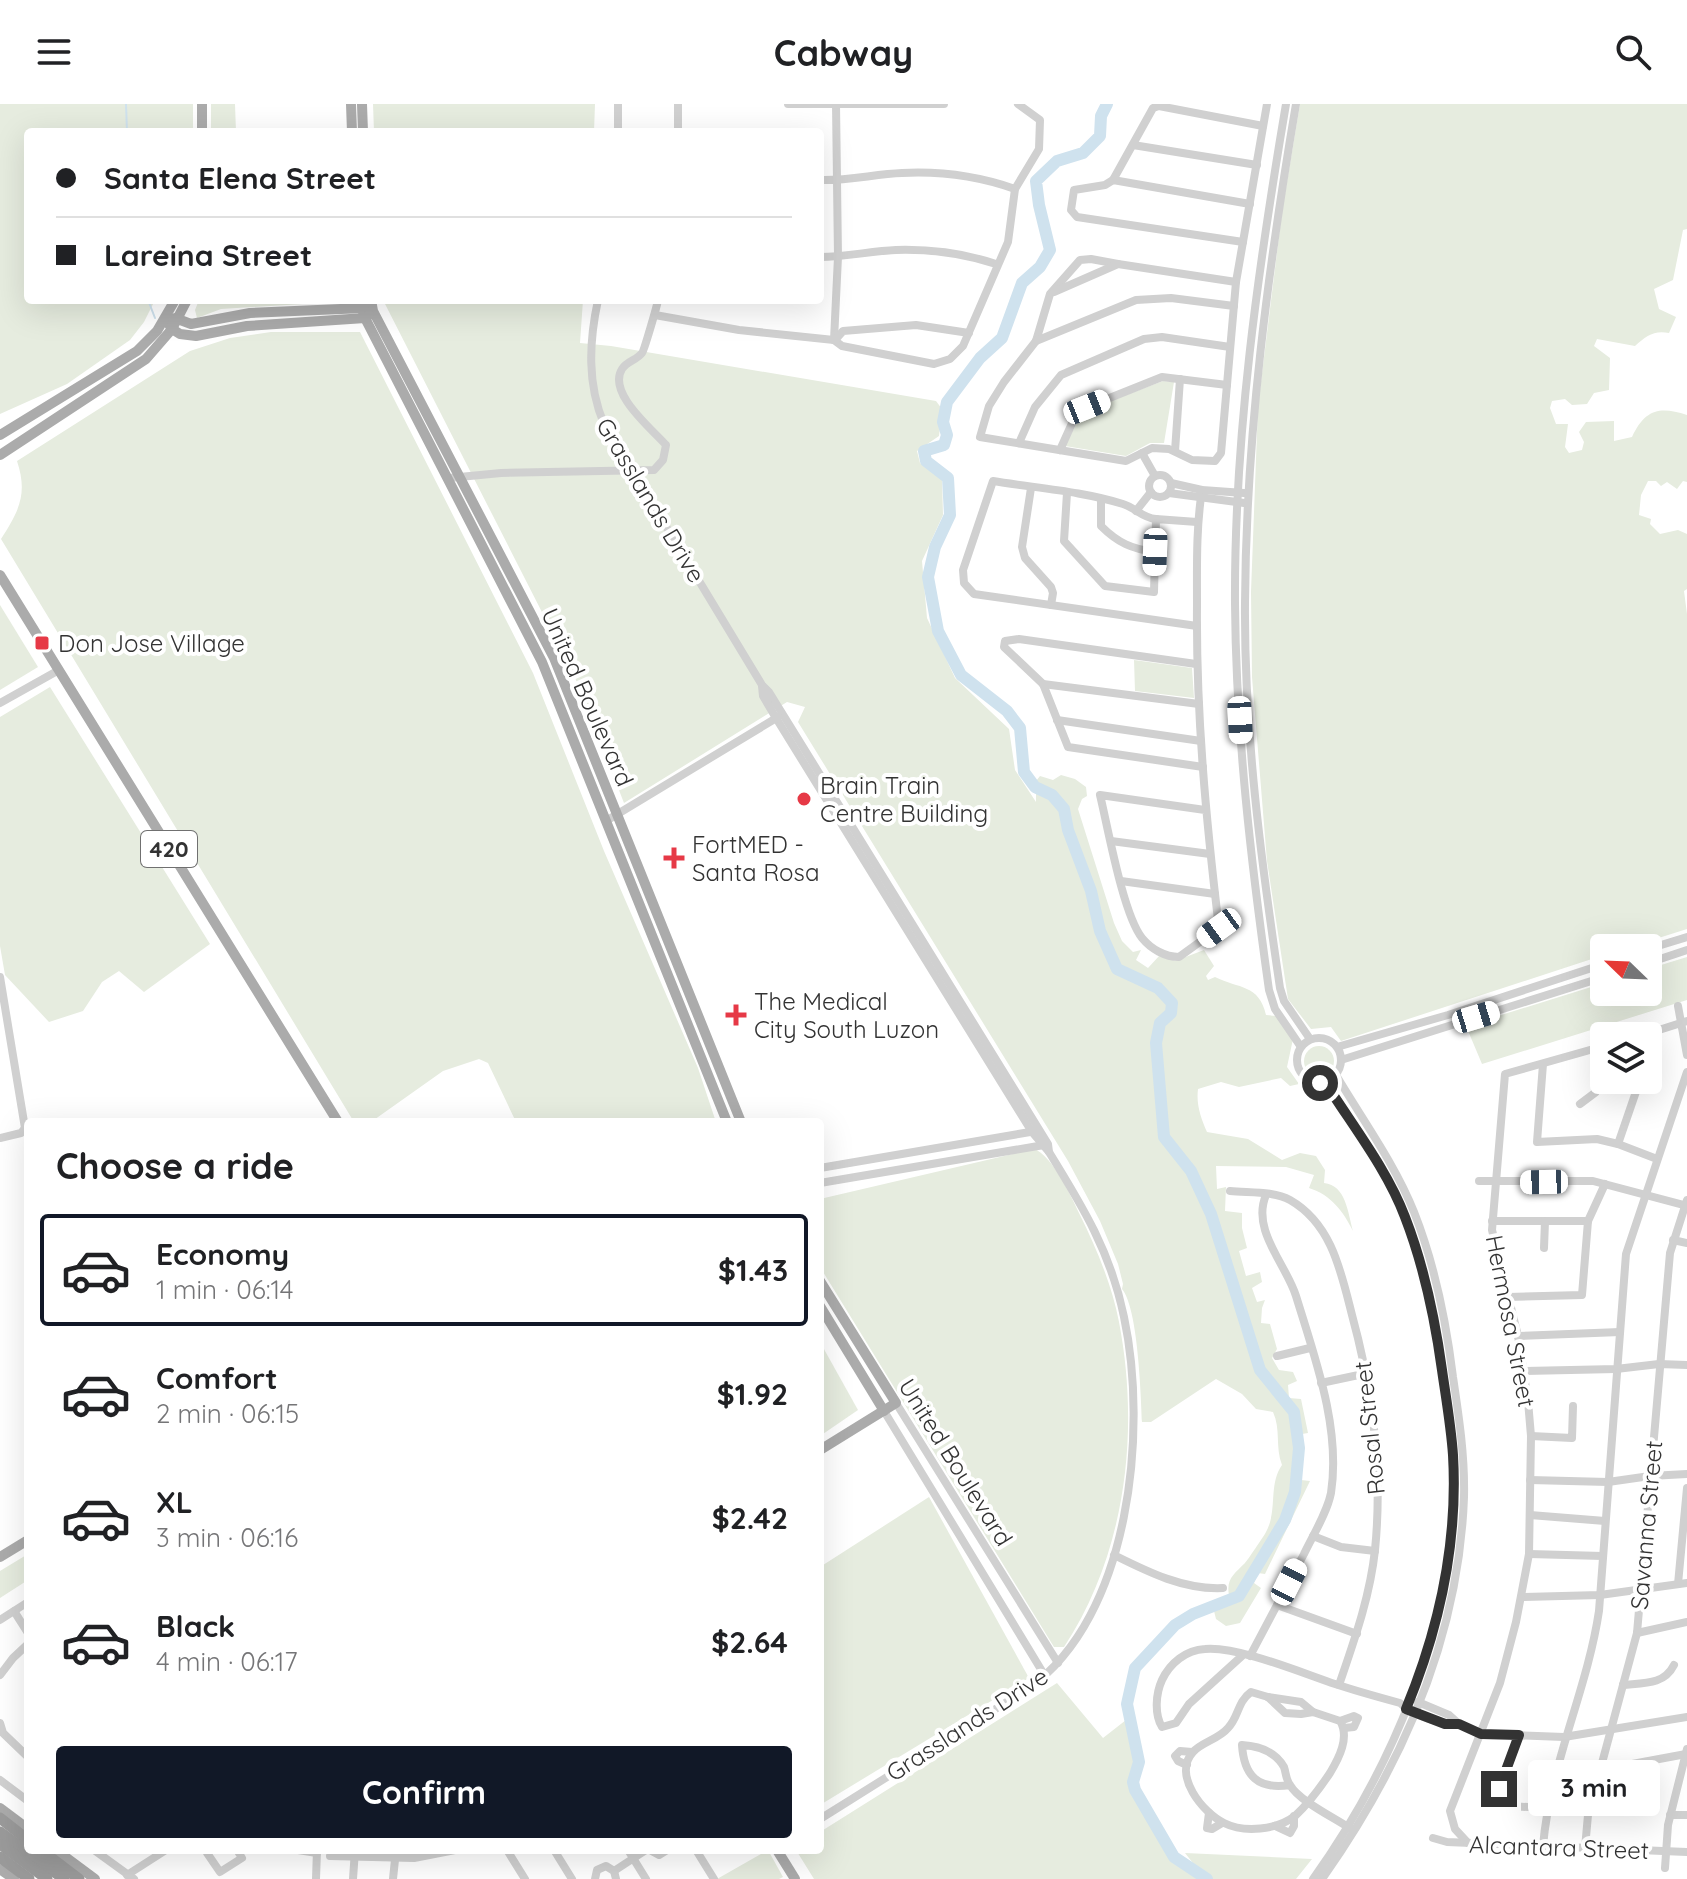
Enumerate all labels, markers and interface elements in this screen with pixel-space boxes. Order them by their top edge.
icon: menu [32,30,76,74]
text: Cabway [774,30,913,75]
icon: search [1611,30,1655,74]
text: Santa Elena Street [104,159,376,197]
text: Lareina Street [104,236,312,274]
car [1060,387,1114,427]
street label: Grasslands Drive [590,412,712,588]
car [1142,528,1168,576]
street label: United Boulevard [535,603,641,791]
place label: Don Jose Village [58,628,245,658]
marker: Don Jose Village [33,634,51,652]
car [1227,695,1253,745]
place label: Brain Train Centre Building [820,770,988,828]
marker: Brain Train Centre Building [795,790,813,808]
place label: FortMED - Santa Rosa [692,829,820,887]
road number: 420 [141,831,197,867]
marker: FortMED - Santa Rosa [663,847,685,869]
car [1193,904,1245,952]
north arrow [1590,934,1662,1006]
map controls [1590,934,1662,1094]
place label: The Medical City South Luzon [754,986,939,1044]
car [1450,999,1502,1035]
marker: The Medical City South Luzon [725,1004,747,1026]
button: layers [1590,1022,1662,1094]
route start [1302,1065,1338,1101]
text: Choose a ride [56,1143,294,1188]
car [1520,1170,1568,1194]
street label: Hermosa Street [1480,1232,1542,1410]
icon: car [60,1234,132,1306]
text: Economy [156,1235,289,1273]
text: $1.43 [718,1251,788,1289]
text: 1 min · 06:14 [156,1273,294,1306]
icon: car [60,1358,132,1430]
text: Comfort [156,1359,277,1397]
street label: Rosal Street [1347,1360,1391,1496]
street label: United Boulevard [892,1373,1020,1551]
text: $1.92 [717,1375,788,1413]
text: 2 min · 06:15 [156,1397,299,1430]
street label: Savanna Street [1624,1439,1668,1611]
icon: car [60,1482,132,1554]
text: XL [156,1483,193,1521]
text: $2.42 [712,1499,788,1537]
text: 3 min · 06:16 [156,1521,298,1554]
car [1267,1555,1311,1609]
icon: car [60,1606,132,1678]
text: Black [156,1607,235,1645]
text: $2.64 [711,1623,788,1661]
text: 4 min · 06:17 [156,1645,298,1678]
street label: Grasslands Drive [881,1661,1053,1787]
button: Confirm [56,1746,792,1838]
callout: 3 min [1527,1761,1659,1817]
route end [1481,1771,1517,1807]
text: 3 min [1561,1771,1627,1804]
street label: Alcantara Street [1469,1829,1649,1865]

